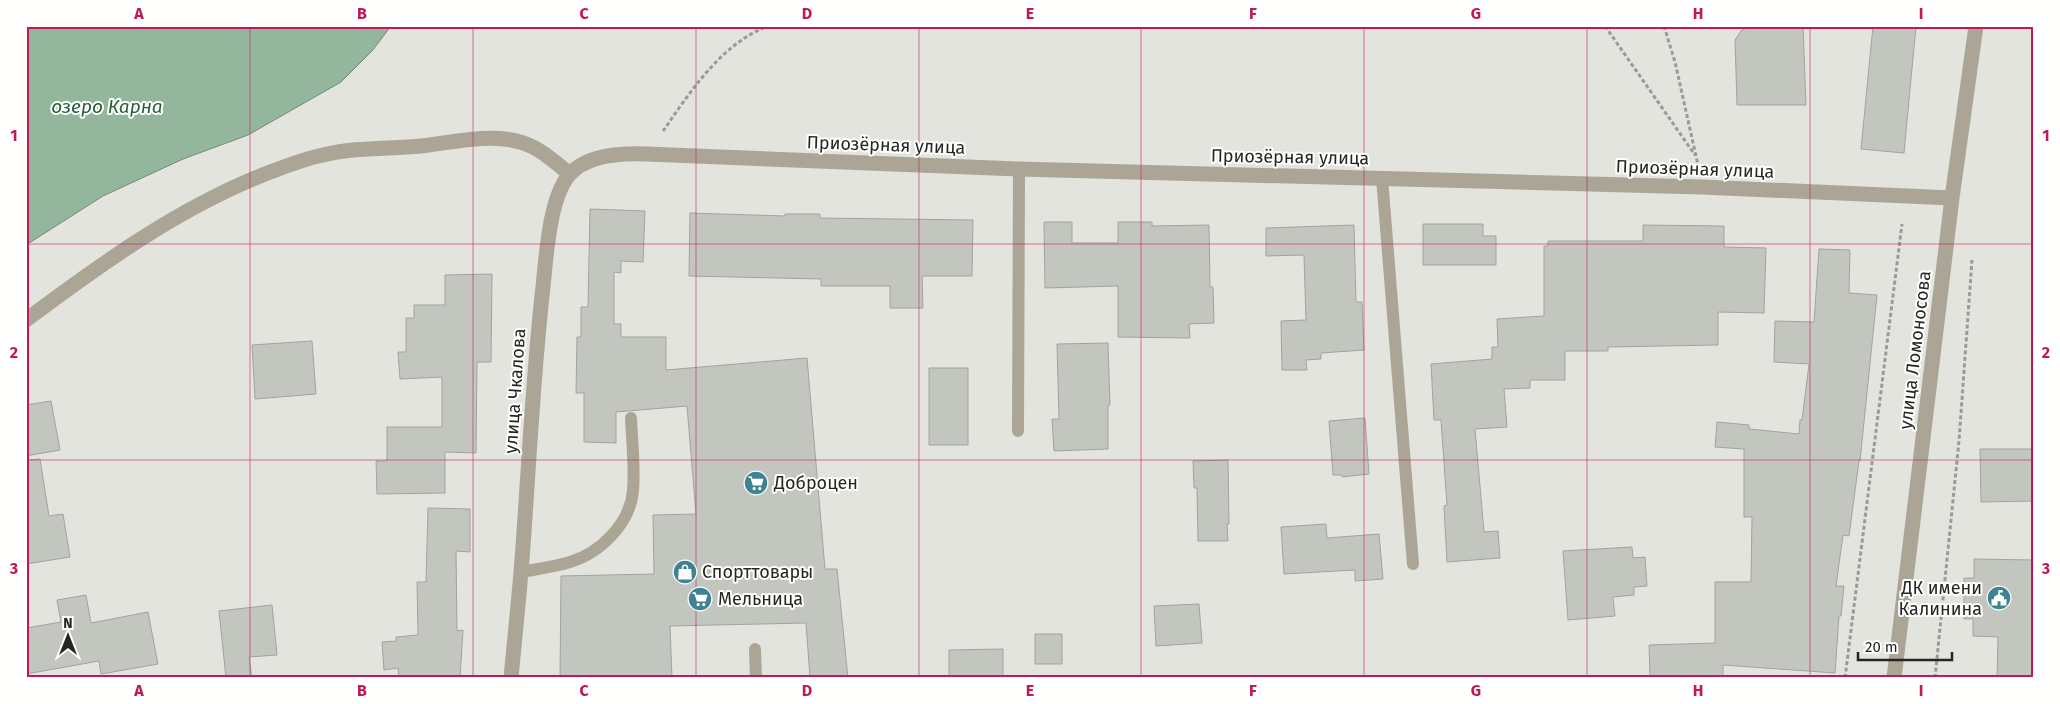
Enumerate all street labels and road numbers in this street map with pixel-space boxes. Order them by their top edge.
street label: Приозёрная улица [806,131,966,159]
street label: Приозёрная улица [1211,145,1369,169]
street label: Приозёрная улица [1615,155,1775,183]
street label: улица Ломоносова [1894,269,1936,431]
street label: улица Чкалова [500,328,530,454]

